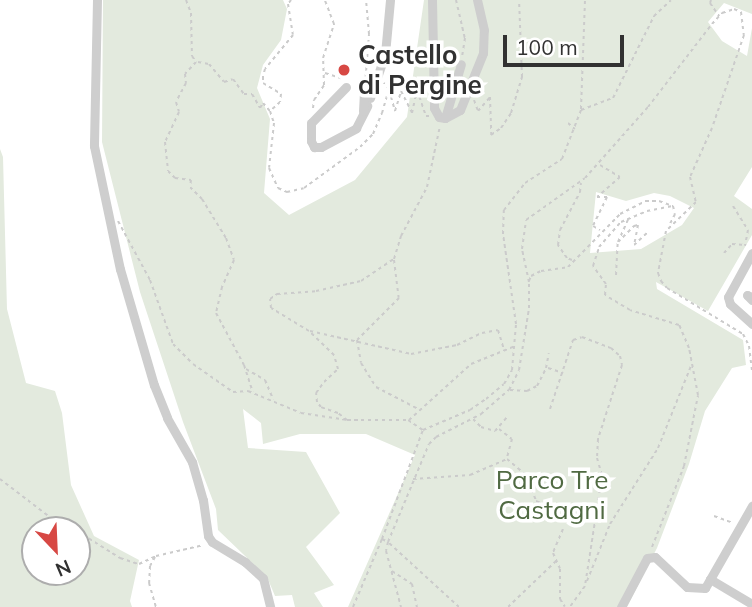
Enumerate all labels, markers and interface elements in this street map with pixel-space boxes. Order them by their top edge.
scale bar [507,21,628,65]
text: 100 m [516,34,578,60]
place label: Castello di Pergine [358,39,482,100]
marker: Castello di Pergine [336,62,352,78]
park label: Parco Tre Castagni [496,464,608,526]
north arrow [21,516,91,586]
text: N [52,555,75,582]

